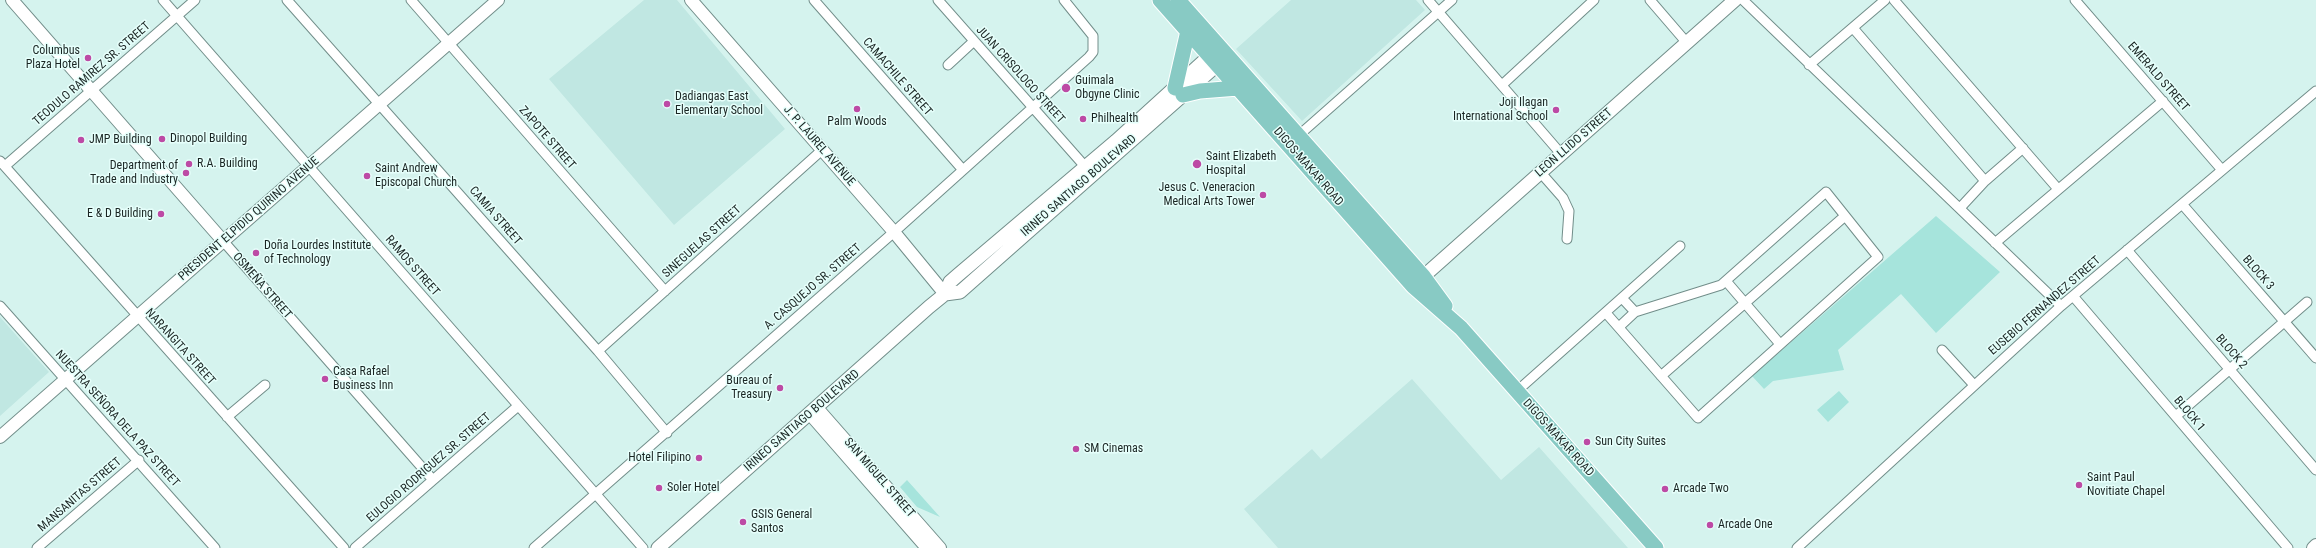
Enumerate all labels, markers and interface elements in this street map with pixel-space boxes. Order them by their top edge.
street label: TEODULO RAMIREZ SR. STREET [30,19,154,129]
street label: JUAN CRISOLOGO STREET [973,23,1067,127]
street label: CAMACHILE STREET [859,35,935,119]
street label: EMERALD STREET [2124,40,2192,114]
place label: Columbus Plaza Hotel [26,44,80,72]
marker: Columbus Plaza Hotel [83,53,93,63]
place label: Guimala Obgyne Clinic [1075,74,1140,102]
marker: Guimala Obgyne Clinic [1060,82,1072,94]
place label: Dadiangas East Elementary School [675,90,763,118]
place label: Joji Ilagan International School [1453,96,1548,124]
marker: Dadiangas East Elementary School [662,99,672,109]
street label: ZAPOTE STREET [516,103,578,173]
street label: J. P. LAUREL AVENUE [780,103,858,189]
marker: Palm Woods [852,104,862,114]
marker: Joji Ilagan International School [1551,105,1561,115]
street label: LEON LLIDO STREET [1533,106,1615,180]
place label: Philhealth [1091,112,1138,126]
marker: Philhealth [1078,114,1088,124]
place label: Palm Woods [827,115,887,129]
street label: DIGOS-MAKAR ROAD [1270,125,1346,209]
place label: Dinopol Building [170,132,247,146]
street label: IRINEO SANTIAGO BOULEVARD [1018,132,1140,240]
place label: JMP Building [89,133,152,147]
marker: Dinopol Building [157,134,167,144]
marker: JMP Building [76,135,86,145]
place label: Saint Elizabeth Hospital [1206,150,1276,178]
street label: PRESIDENT ELPIDIO QUIRINO AVENUE [176,154,322,284]
place label: R.A. Building [197,157,258,171]
marker: Saint Elizabeth Hospital [1191,158,1203,170]
place label: Department of Trade and Industry [90,159,178,187]
marker: R.A. Building [184,159,194,169]
place label: Saint Andrew Episcopal Church [375,162,457,190]
marker: Department of Trade and Industry [181,168,191,178]
marker: Saint Andrew Episcopal Church [362,171,372,181]
place label: Jesus C. Veneracion Medical Arts Tower [1159,181,1255,209]
street label: CAMIA STREET [466,184,524,248]
marker: Jesus C. Veneracion Medical Arts Tower [1258,190,1268,200]
street label: SINEGUELAS STREET [660,203,744,281]
place label: E & D Building [87,207,153,221]
marker: E & D Building [156,209,166,219]
street label: RAMOS STREET [382,233,442,299]
place label: Doña Lourdes Institute of Technology [264,239,371,267]
street label: A. CASQUEJO SR. STREET [761,241,865,333]
marker: Doña Lourdes Institute of Technology [251,248,261,258]
street label: OSMEÑA STREET [229,250,295,322]
street label: BLOCK 3 [2239,253,2277,293]
street label: EUSEBIO FERNANDEZ STREET [1986,254,2104,358]
street label: NARANGITA STREET [142,306,218,388]
street label: BLOCK 2 [2212,332,2250,372]
street label: NUESTRA SEÑORA DELA PAZ STREET [52,348,182,490]
place label: Casa Rafael Business Inn [333,365,393,393]
street label: IRINEO SANTIAGO BOULEVARD [741,367,863,475]
marker: Casa Rafael Business Inn [320,374,330,384]
place label: Bureau of Treasury [726,374,772,402]
marker: Bureau of Treasury [775,383,785,393]
street label: BLOCK 1 [2170,394,2208,434]
street label: DIGOS-MAKAR ROAD [1519,396,1597,480]
street label: EULOGIO RODRIGUEZ SR. STREET [364,410,494,526]
street label: SAN MIGUEL STREET [841,435,917,521]
place label: Sun City Suites [1595,435,1666,449]
marker: Sun City Suites [1582,437,1592,447]
place label: SM Cinemas [1084,442,1143,456]
marker: SM Cinemas [1071,444,1081,454]
place label: Hotel Filipino [628,451,691,465]
marker: Hotel Filipino [694,453,704,463]
street label: MANSANITAS STREET [35,455,125,535]
place label: Saint Paul Novitiate Chapel [2087,471,2165,499]
marker: Saint Paul Novitiate Chapel [2074,480,2084,490]
place label: Soler Hotel [667,481,719,495]
place label: Arcade Two [1673,482,1729,496]
marker: Soler Hotel [654,483,664,493]
marker: Arcade Two [1660,484,1670,494]
place label: GSIS General Santos [751,508,812,536]
marker: GSIS General Santos [738,517,748,527]
place label: Arcade One [1718,518,1773,532]
marker: Arcade One [1705,520,1715,530]

